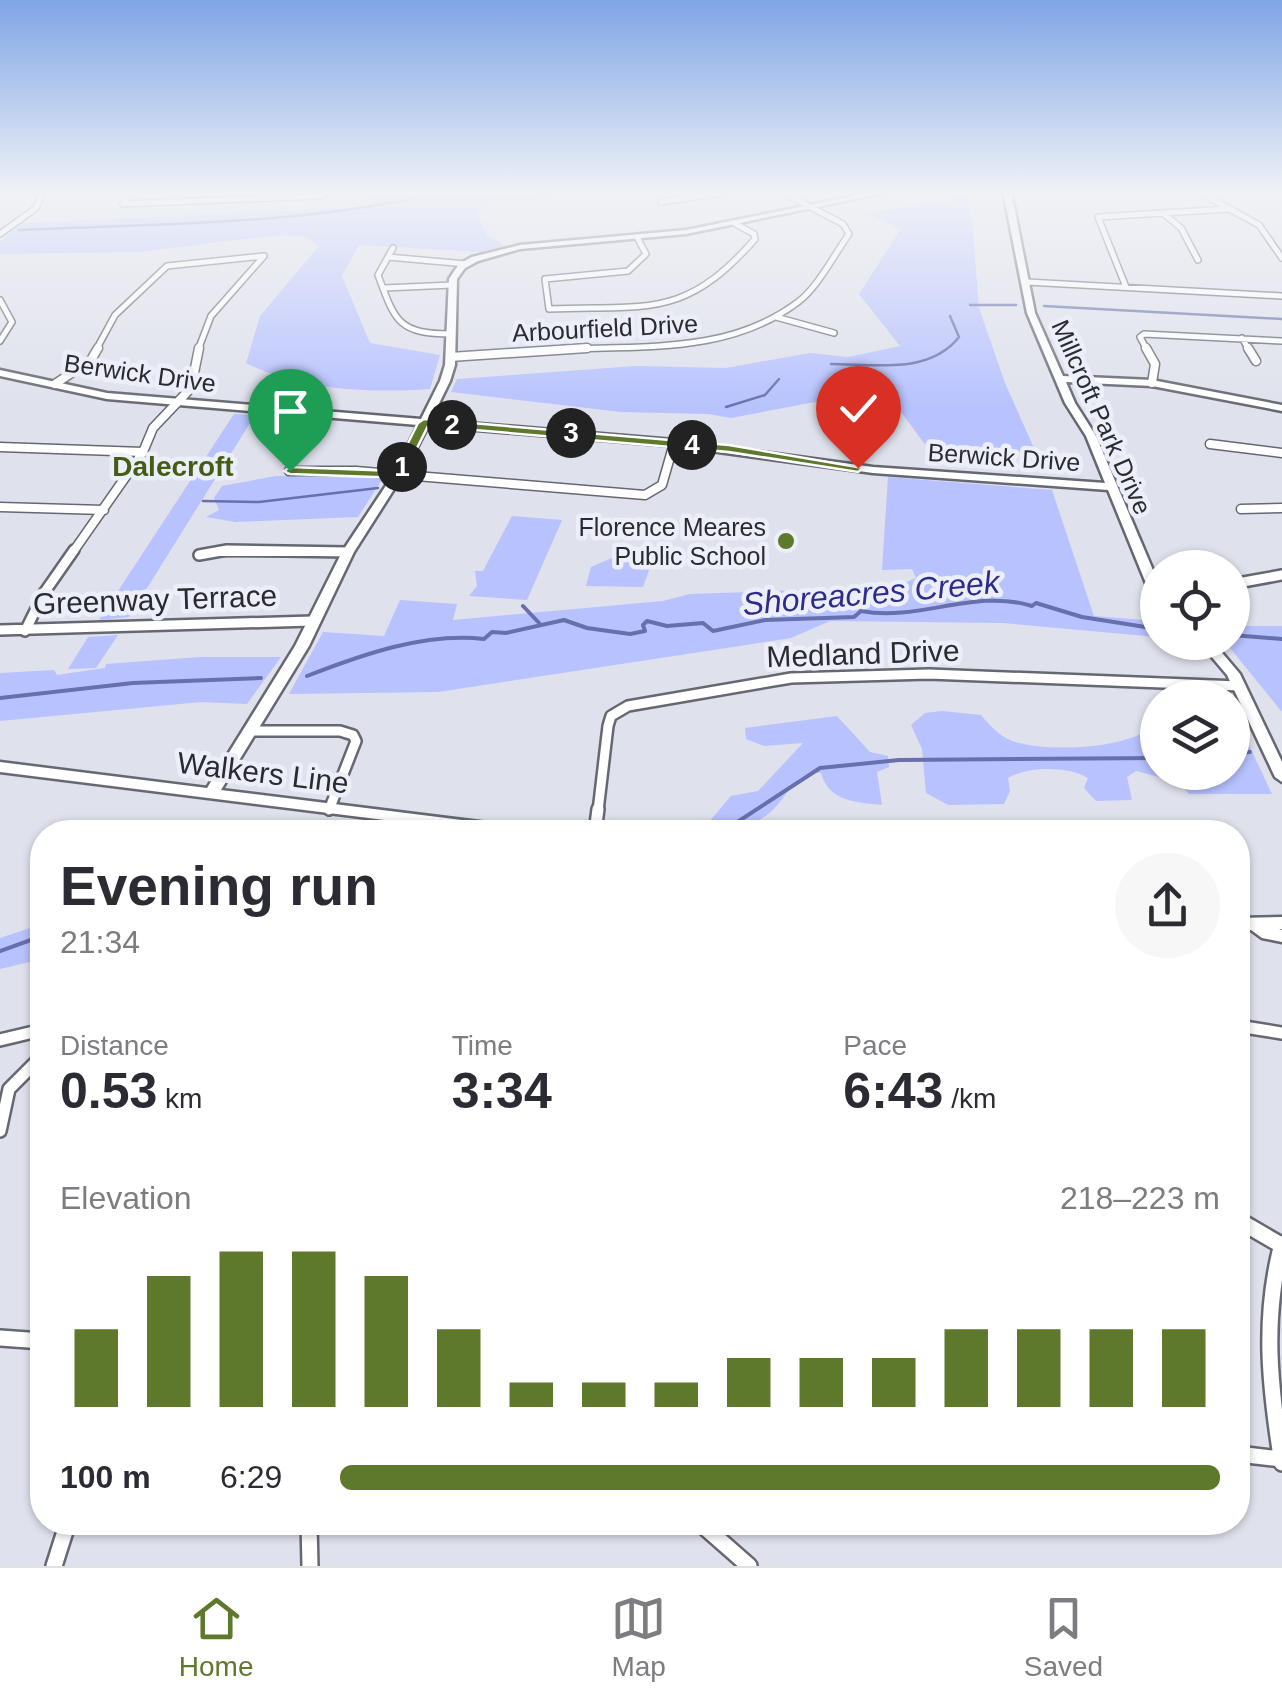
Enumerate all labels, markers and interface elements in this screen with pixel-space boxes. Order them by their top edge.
street label: Arbourfield Drive [511,309,699,347]
street label: Millcroft Park Drive [1047,315,1157,519]
street label: Berwick Drive [62,349,218,397]
pin [816,366,901,469]
pin [248,369,333,472]
icon: check [831,381,886,436]
icon: arrive [263,384,318,439]
pin: 2 [427,400,477,450]
pin: 3 [546,408,596,458]
text: 2 [444,409,460,440]
text: 3 [563,417,579,448]
pin: 4 [667,420,717,470]
text: 4 [684,429,700,460]
street label: Berwick Drive [927,438,1081,476]
pin: 1 [377,442,427,492]
district label: Dalecroft [112,451,234,482]
text: 1 [394,451,410,482]
place label: Florence Meares Public School [578,513,766,570]
marker: Florence Meares Public School [775,530,797,552]
map controls [1140,550,1250,790]
button: locate [1140,550,1250,660]
water label: Shoreacres Creek [741,564,1003,622]
street label: Greenway Terrace [32,579,278,620]
street label: Medland Drive [766,634,960,673]
button: layers [1140,680,1250,790]
street label: Walkers Line [176,746,351,799]
button: share [1115,853,1220,958]
text: Evening run [60,855,378,917]
text: 21:34 [60,924,140,960]
text: Distance [60,1030,169,1061]
text: Time [452,1030,513,1061]
text: Pace [843,1030,907,1061]
text: 0.53 [60,1063,157,1119]
text: 3:34 [452,1063,552,1119]
text: 6:43 [843,1063,943,1119]
text: km [157,1083,202,1114]
text: /km [943,1083,996,1114]
text: Elevation [60,1180,192,1216]
text: 218–223 m [1060,1180,1220,1216]
text: 100 m [60,1459,151,1495]
text: 6:29 [220,1459,282,1495]
tab: Home [179,1591,254,1683]
tab: Map [611,1591,666,1683]
tab: Saved [1024,1591,1103,1683]

